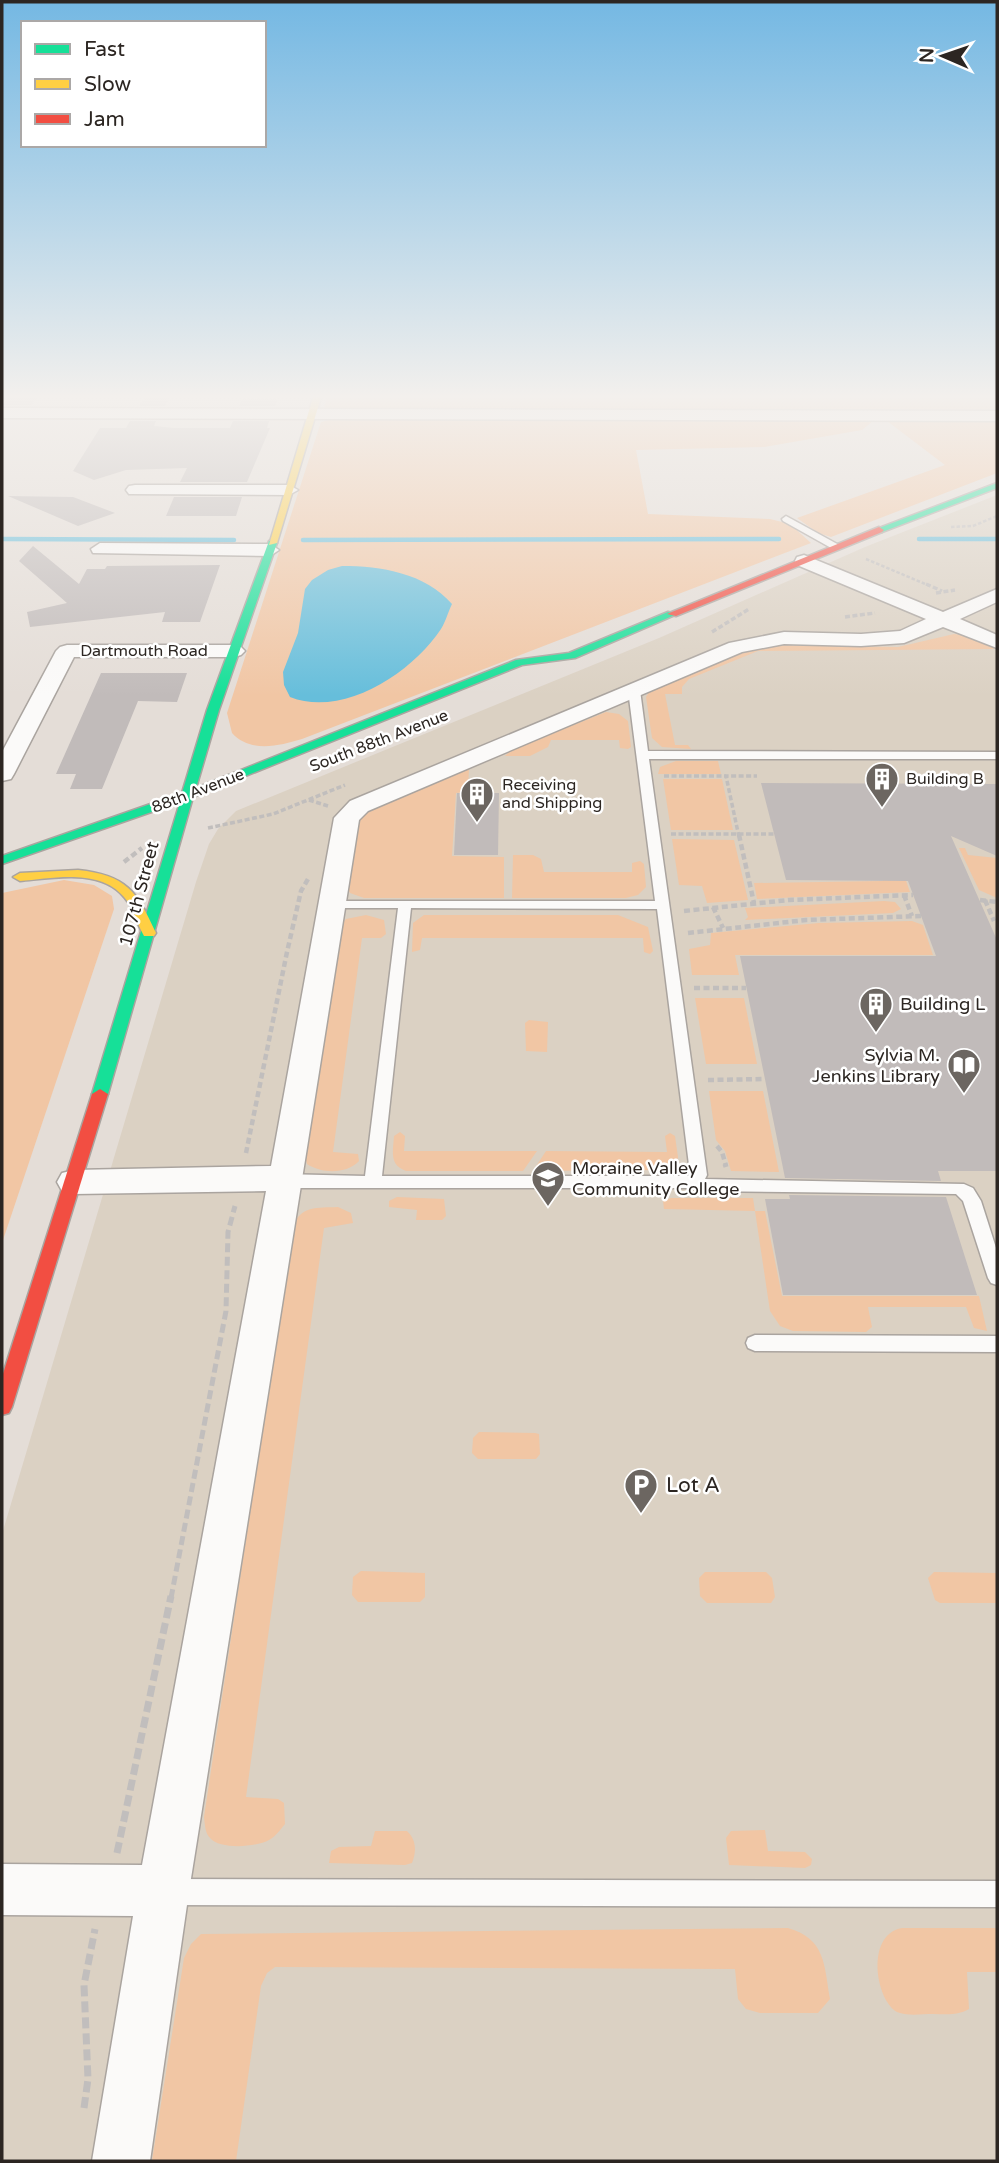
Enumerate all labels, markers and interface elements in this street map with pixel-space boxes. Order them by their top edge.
legend [21,21,266,147]
north arrow [908,21,978,91]
text: Fast [84,37,125,62]
text: N [916,47,938,63]
text: Slow [84,72,132,97]
text: Jam [84,107,125,132]
street label: Dartmouth Road [80,641,208,661]
street label: South 88th Avenue [307,705,451,777]
building icon: Building B [863,760,901,809]
street label: 88th Avenue [149,764,247,818]
place label: Building B [906,769,984,789]
building icon: Receiving and Shipping [458,775,496,824]
place label: Receiving and Shipping [502,775,602,813]
street label: 107th Street [114,839,164,949]
building icon: Building L [857,985,895,1034]
place label: Building L [900,993,986,1015]
place label: Sylvia M. Jenkins Library [812,1044,940,1087]
library icon: Sylvia M. Jenkins Library [945,1046,983,1095]
place label: Moraine Valley Community College [572,1157,740,1200]
school or university icon: Moraine Valley Community College [529,1159,567,1208]
parking icon: Lot A [622,1466,660,1515]
place label: Lot A [666,1473,720,1498]

